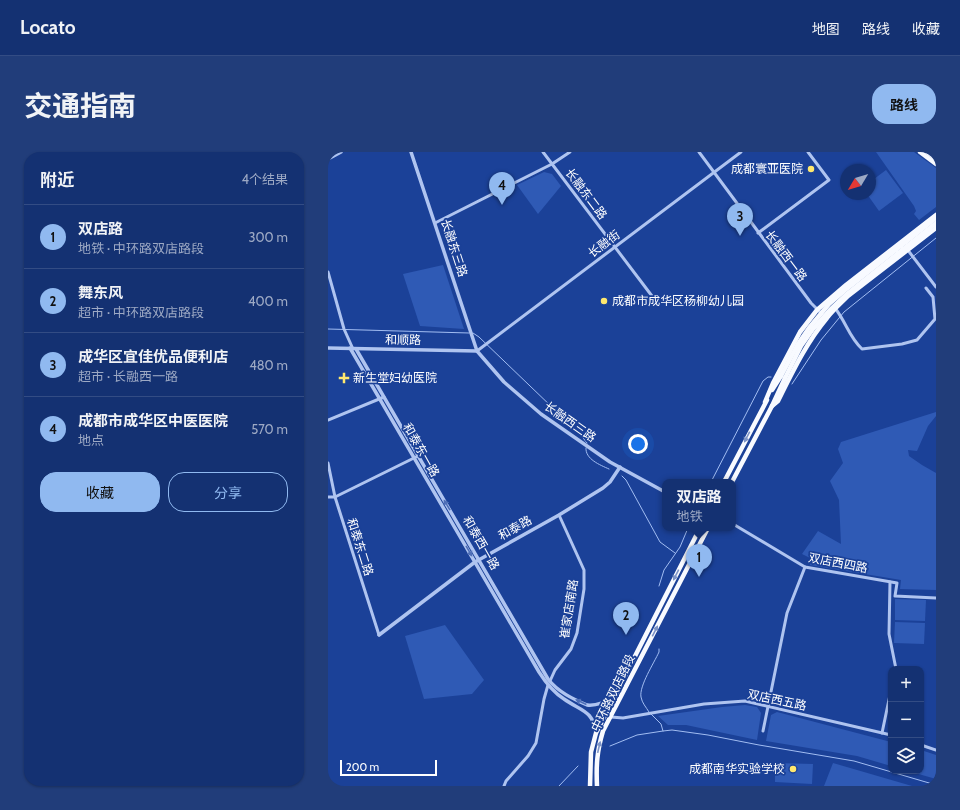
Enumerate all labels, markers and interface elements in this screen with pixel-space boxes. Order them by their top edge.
text: Locato [20,16,76,39]
text: 地图 [812,20,840,38]
text: 路线 [862,20,890,38]
text: 收藏 [912,20,940,38]
button: 路线 [872,84,936,124]
text: 交通指南 [24,89,136,123]
place label: 成都寰亚医院 [731,161,803,176]
marker: 成都寰亚医院 [806,164,816,174]
north arrow [840,164,876,200]
street label: 长融东二路 [562,165,610,222]
text: 附近 [40,170,74,190]
text: 4个结果 [241,171,288,187]
pin: 4 [489,172,515,205]
pin: 3 [727,203,753,236]
street label: 长融东三路 [438,217,471,279]
text: 双店路 [78,220,123,238]
street label: 长融街 [585,227,623,260]
street label: 长融西一路 [762,227,810,284]
text: 1 [51,229,55,245]
text: 300 m [248,229,288,245]
text: 地铁 · 中环路双店路段 [78,240,204,256]
text: 舞东风 [78,284,123,302]
text: 2 [50,293,56,309]
text: 400 m [248,293,288,309]
place label: 成都市成华区杨柳幼儿园 [612,293,744,308]
marker: 成都市成华区杨柳幼儿园 [599,296,609,306]
text: 超市 · 中环路双店路段 [78,304,204,320]
street label: 和顺路 [385,332,421,347]
text: 成华区宜佳优品便利店 [78,348,228,366]
text: 3 [49,357,57,373]
text: 480 m [249,357,288,373]
text: 超市 · 长融西一路 [78,368,178,384]
place label: 新生堂妇幼医院 [353,370,437,385]
marker: 新生堂妇幼医院 [338,372,350,384]
street label: 长融西三路 [541,398,599,445]
text: 成都市成华区中医医院 [78,412,228,430]
street label: 和泰东一路 [400,420,443,479]
text: 4 [49,421,57,437]
text: 570 m [251,421,288,437]
one-way arrow [744,431,751,443]
text: 地点 [78,432,104,448]
your location [628,434,648,454]
button: 收藏 [40,472,160,512]
button: 分享 [168,472,288,512]
popup [662,479,736,531]
text: 双店路 [676,488,722,506]
one-way arrow [444,499,451,511]
text: 地铁 [676,508,703,524]
street label: 和泰路 [495,512,534,543]
street label: 和泰西一路 [460,513,503,572]
street label: 和泰东二路 [344,516,377,578]
pin: 1 [686,544,712,577]
one-way arrow [465,545,472,557]
street label: 双店西四路 [807,549,869,576]
one-way arrow [673,570,680,581]
street label: 崔家店南路 [556,578,581,640]
pin: 2 [613,602,639,635]
one-way arrow [652,625,659,636]
street label: 中环路双店路段 [587,652,638,734]
map controls [888,666,924,774]
button: + [888,666,924,702]
street label: 双店西五路 [746,686,808,713]
one-way arrow [575,699,587,705]
button: − [888,702,924,738]
button: layers [888,738,924,774]
one-way arrow [596,741,602,754]
scale bar [340,758,437,777]
text: 200 m [346,760,379,774]
place label: 成都南华实验学校 [689,761,785,776]
marker: 成都南华实验学校 [788,764,798,774]

